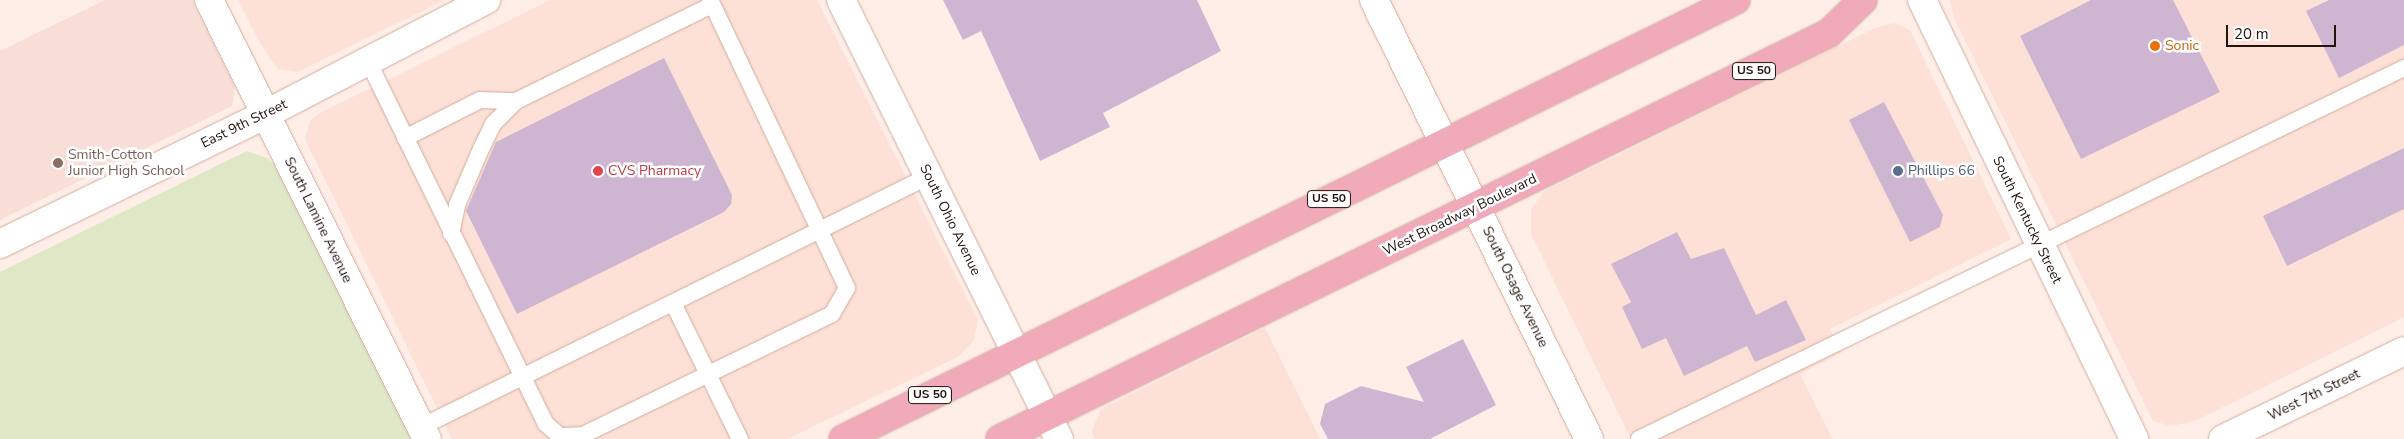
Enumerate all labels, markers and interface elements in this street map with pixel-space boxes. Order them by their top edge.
scale bar [2229,15,2339,47]
text: 20 m [2234,24,2269,44]
place label: Sonic [2165,38,2199,54]
marker: Sonic [2149,40,2161,52]
road number: US 50 [1732,61,1776,80]
street label: East 9th Street [198,96,290,152]
place label: Smith-Cotton Junior High School [68,147,184,180]
street label: South Lamine Avenue [280,154,356,286]
street label: South Kentucky Street [1989,154,2065,286]
marker: Smith-Cotton Junior High School [52,157,64,169]
street label: South Ohio Avenue [916,162,984,278]
place label: CVS Pharmacy [608,163,701,179]
place label: Phillips 66 [1908,163,1975,179]
marker: CVS Pharmacy [592,165,604,177]
marker: Phillips 66 [1892,165,1904,177]
street label: West Broadway Boulevard [1380,170,1540,260]
road number: US 50 [1306,190,1352,208]
street label: South Osage Avenue [1478,224,1552,350]
street label: West 7th Street [2265,365,2363,425]
road number: US 50 [908,386,952,404]

